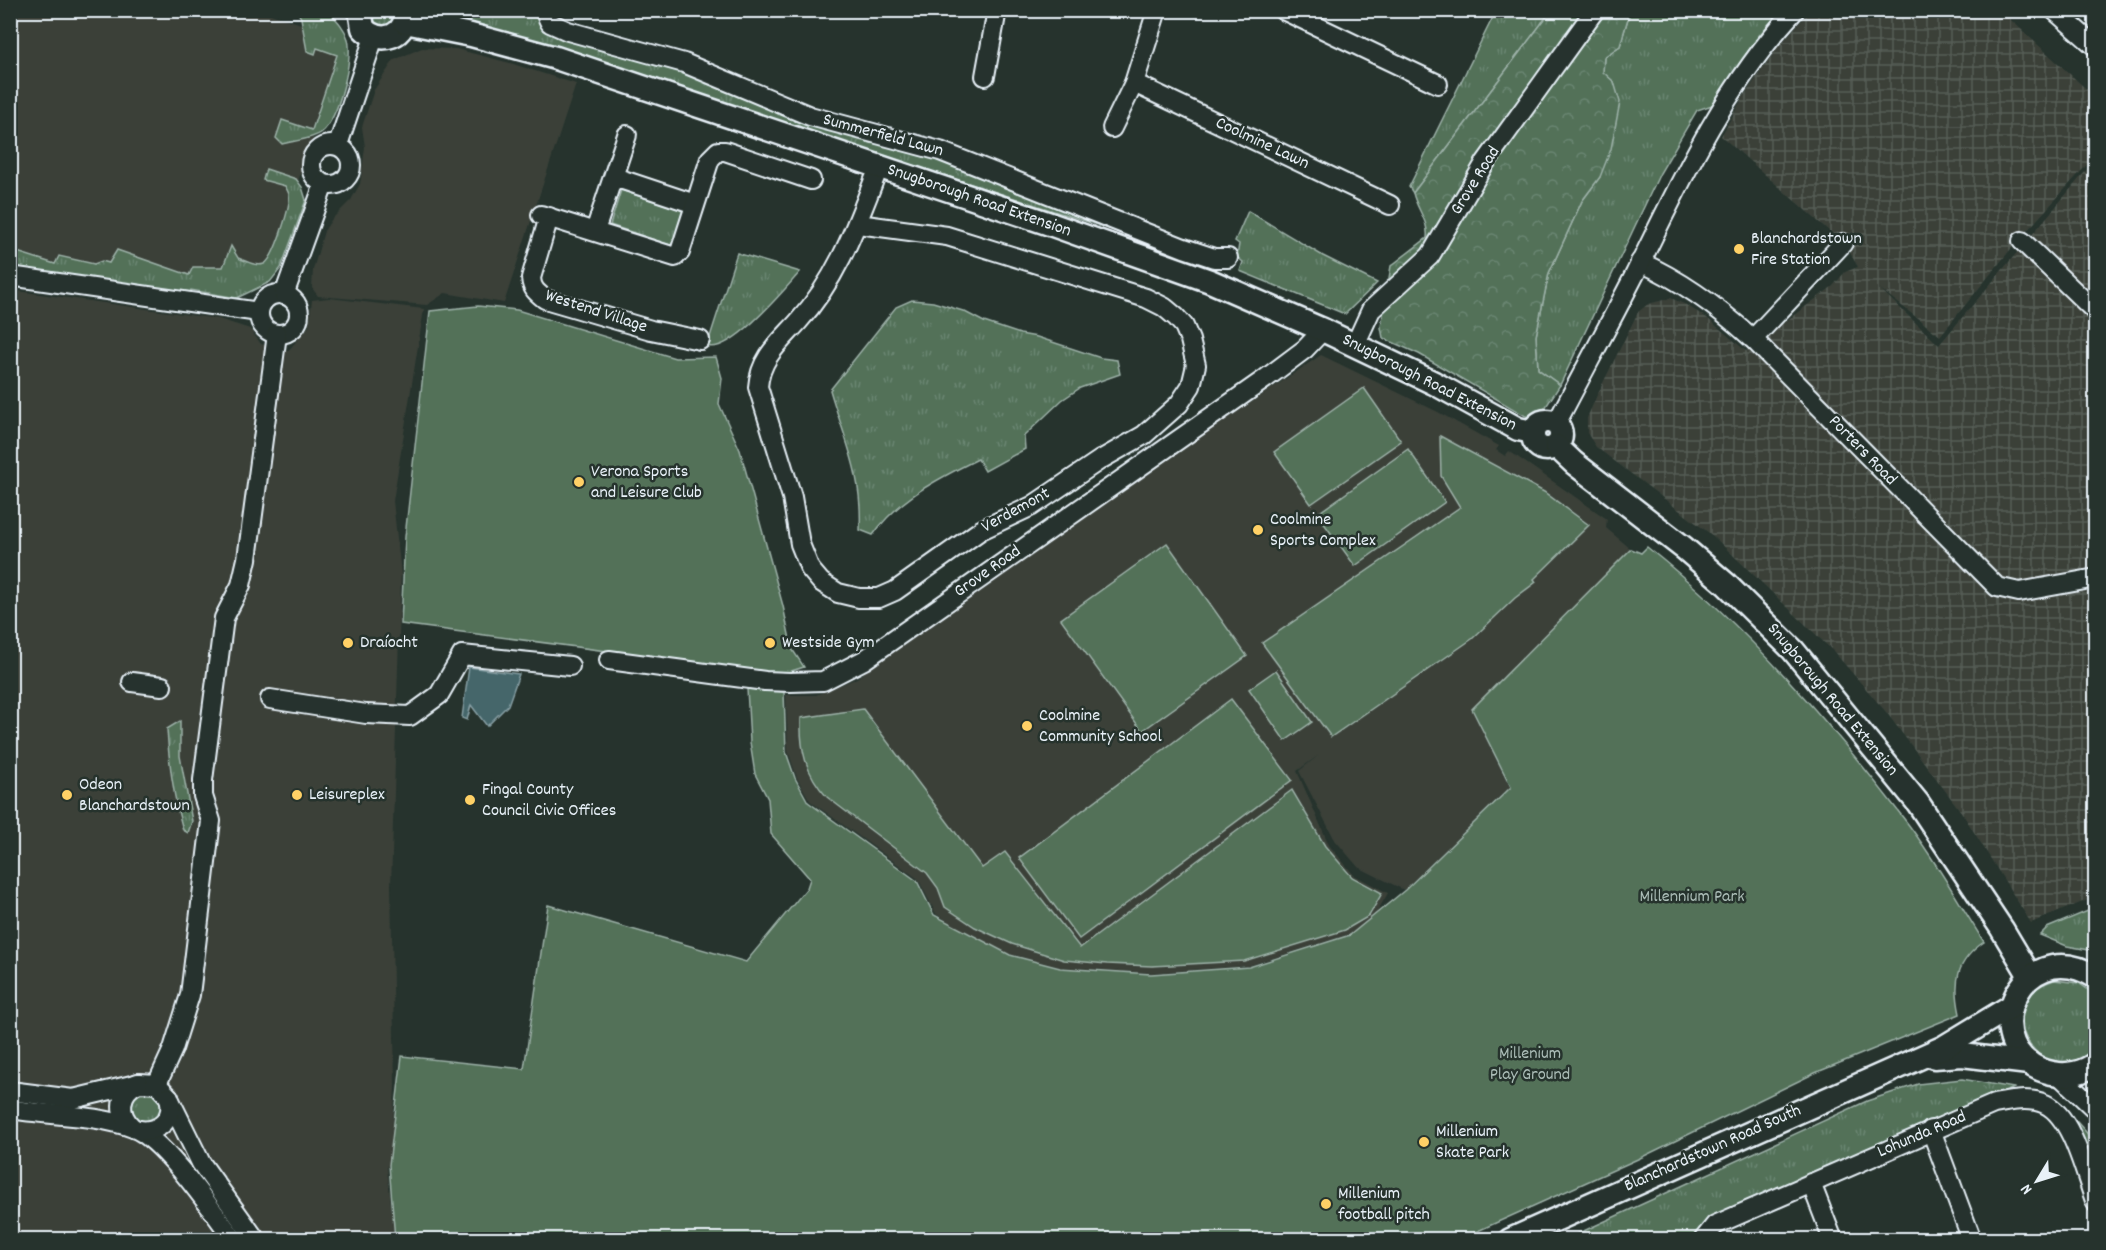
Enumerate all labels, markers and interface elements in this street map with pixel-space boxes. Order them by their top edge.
street label: Summerfield Lawn [820,108,946,164]
street label: Coolmine Lawn [1211,111,1313,177]
street label: Grove Road [1445,142,1507,220]
street label: Snugborough Road Extension [884,158,1074,244]
place label: Blanchardstown Fire Station [1751,227,1862,273]
marker: Blanchardstown Fire Station [1732,242,1746,256]
street label: Westend Village [542,284,650,340]
street label: Snugborough Road Extension [1337,328,1521,438]
street label: Porters Road [1822,410,1902,492]
place label: Verona Sports and Leisure Club [591,460,702,506]
marker: Verona Sports and Leisure Club [572,475,586,489]
street label: Verdemont [977,482,1055,540]
place label: Coolmine Sports Complex [1270,508,1376,554]
marker: Coolmine Sports Complex [1251,523,1265,537]
street label: Grove Road [949,540,1027,604]
street label: Snugborough Road Extension [1760,618,1904,782]
place label: Draíocht [360,631,418,656]
place label: Westside Gym [782,631,875,656]
marker: Draíocht [341,636,355,650]
marker: Westside Gym [763,636,777,650]
place label: Coolmine Community School [1039,704,1162,750]
marker: Coolmine Community School [1020,719,1034,733]
place label: Odeon Blanchardstown [79,773,190,819]
place label: Fingal County Council Civic Offices [482,778,616,824]
place label: Leisureplex [309,783,385,808]
marker: Odeon Blanchardstown [60,788,74,802]
marker: Leisureplex [290,788,304,802]
marker: Fingal County Council Civic Offices [463,793,477,807]
park label: Millennium Park [1639,885,1745,910]
park label: Millenium Play Ground [1490,1042,1570,1088]
street label: Blanchardstown Road South [1621,1099,1805,1199]
street label: Lohunda Road [1874,1105,1970,1165]
place label: Millenium Skate Park [1436,1120,1509,1166]
marker: Millenium Skate Park [1417,1135,1431,1149]
north arrow [2007,1151,2067,1211]
text: N [2016,1178,2039,1199]
place label: Millenium football pitch [1338,1182,1430,1228]
marker: Millenium football pitch [1319,1197,1333,1211]

